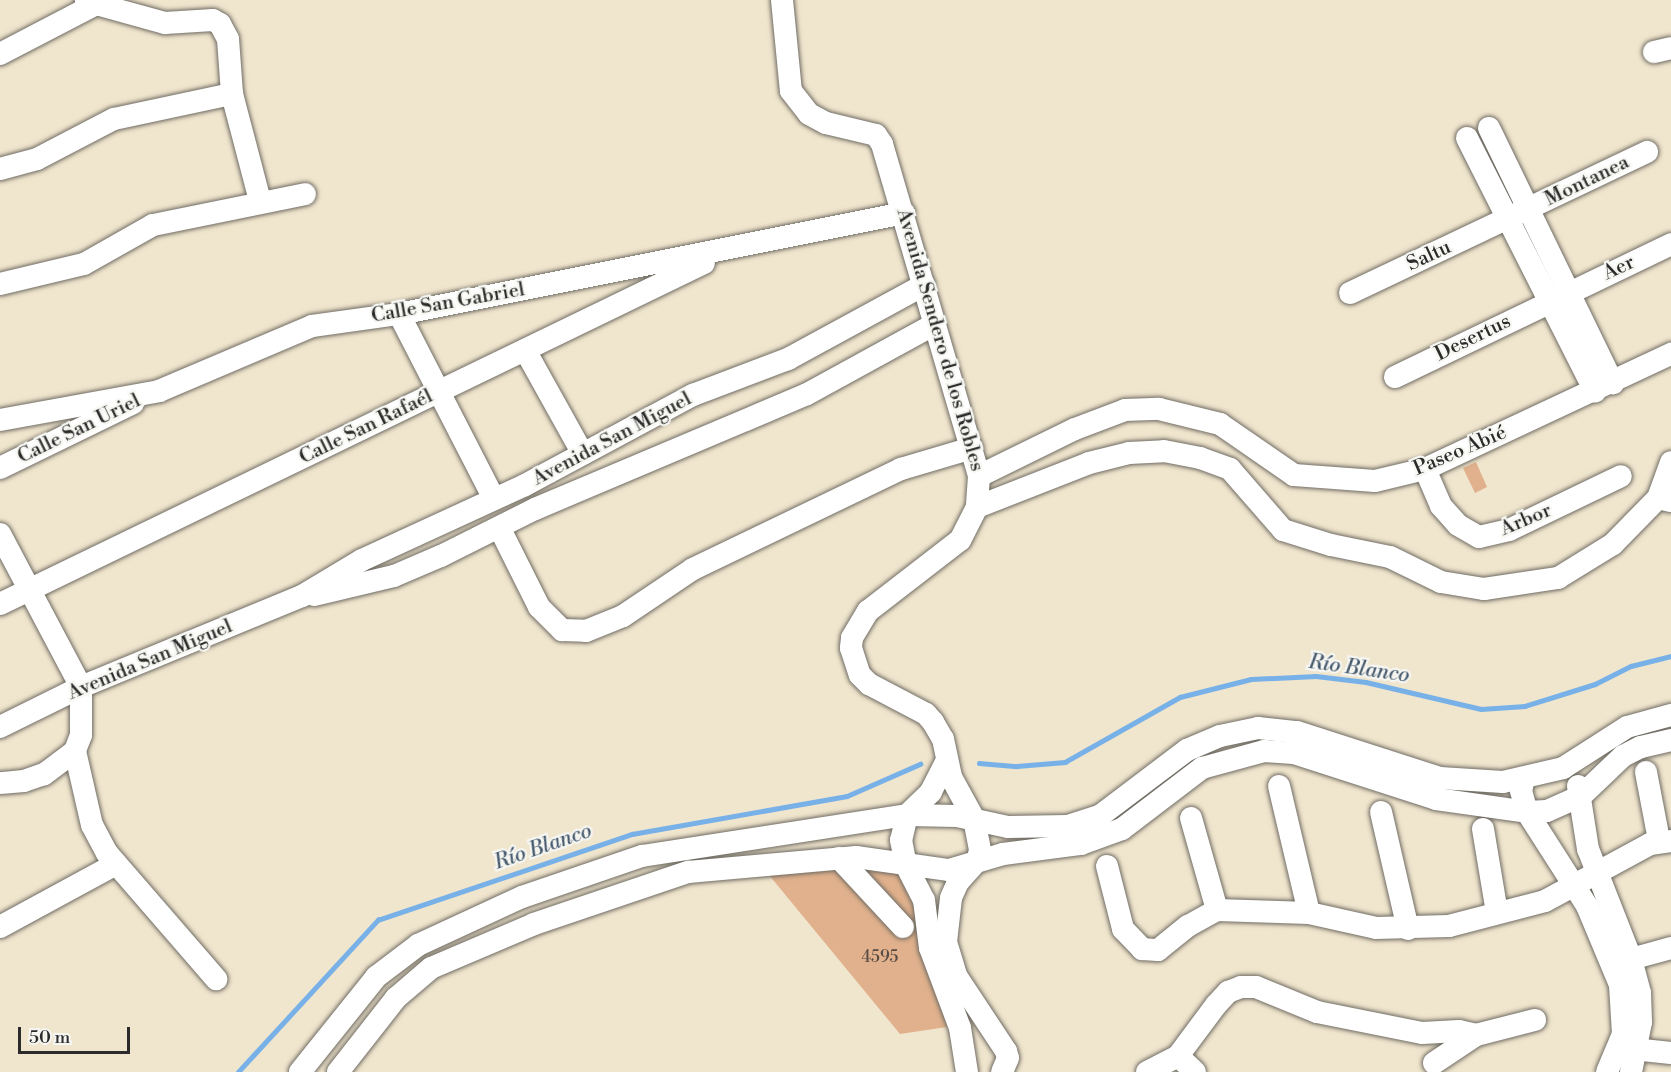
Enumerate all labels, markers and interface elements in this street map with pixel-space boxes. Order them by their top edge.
street label: Montanea [1541,150,1633,212]
street label: Avenida Sendero de los Robles [891,206,989,474]
street label: Saltu [1403,235,1455,277]
street label: Aer [1599,250,1639,286]
street label: Calle San Gabriel [369,278,527,328]
street label: Desertus [1431,309,1515,367]
street label: Calle San Rafaél [295,384,437,470]
street label: Avenida San Miguel [529,387,695,491]
street label: Calle San Uriel [14,389,144,469]
street label: Paseo Abié [1410,421,1510,481]
street label: Arbor [1497,499,1555,541]
street label: Avenida San Miguel [64,615,236,705]
water label: Río Blanco [1307,649,1411,689]
water label: Río Blanco [491,819,595,875]
house number: 4595 [862,947,898,967]
scale bar [21,1015,134,1053]
text: 50 m [29,1026,70,1049]

